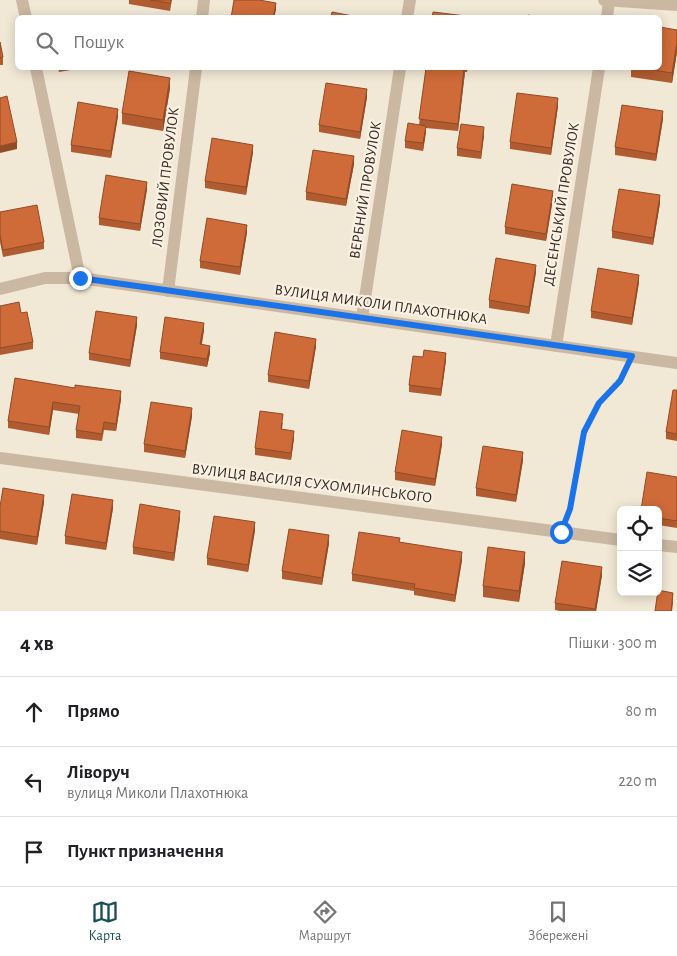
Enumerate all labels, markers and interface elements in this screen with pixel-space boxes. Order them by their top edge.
search box [15,15,662,70]
icon: search [33,29,61,57]
text: Пошук [73,33,124,52]
street label: ЛОЗОВИЙ ПРОВУЛОК [149,106,182,248]
street label: ВЕРБНИЙ ПРОВУЛОК [347,120,384,260]
street label: ДЕСЕНСЬКИЙ ПРОВУЛОК [541,121,582,287]
route end [69,267,92,290]
street label: ВУЛИЦЯ МИКОЛИ ПЛАХОТНЮКА [274,282,488,327]
street label: ВУЛИЦЯ ВАСИЛЯ СУХОМЛИНСЬКОГО [191,461,433,506]
map controls [617,506,662,596]
button: locate [617,506,662,551]
route start [550,521,573,544]
button: layers [617,551,662,596]
text: 4 хв [20,633,54,654]
text: Пішки · 300 m [568,635,657,651]
icon: ahead [20,698,48,726]
text: Прямо [67,702,120,721]
text: 80 m [626,703,657,719]
text: Ліворуч [67,763,130,782]
icon: left [20,768,48,796]
text: 220 m [619,773,657,789]
text: вулиця Миколи Плахотнюка [67,785,248,801]
icon: arrive [20,838,48,866]
text: Пункт призначення [67,842,224,861]
tab: Карта [89,898,121,945]
tab: Маршрут [299,898,351,945]
tab: Збережені [528,898,588,945]

